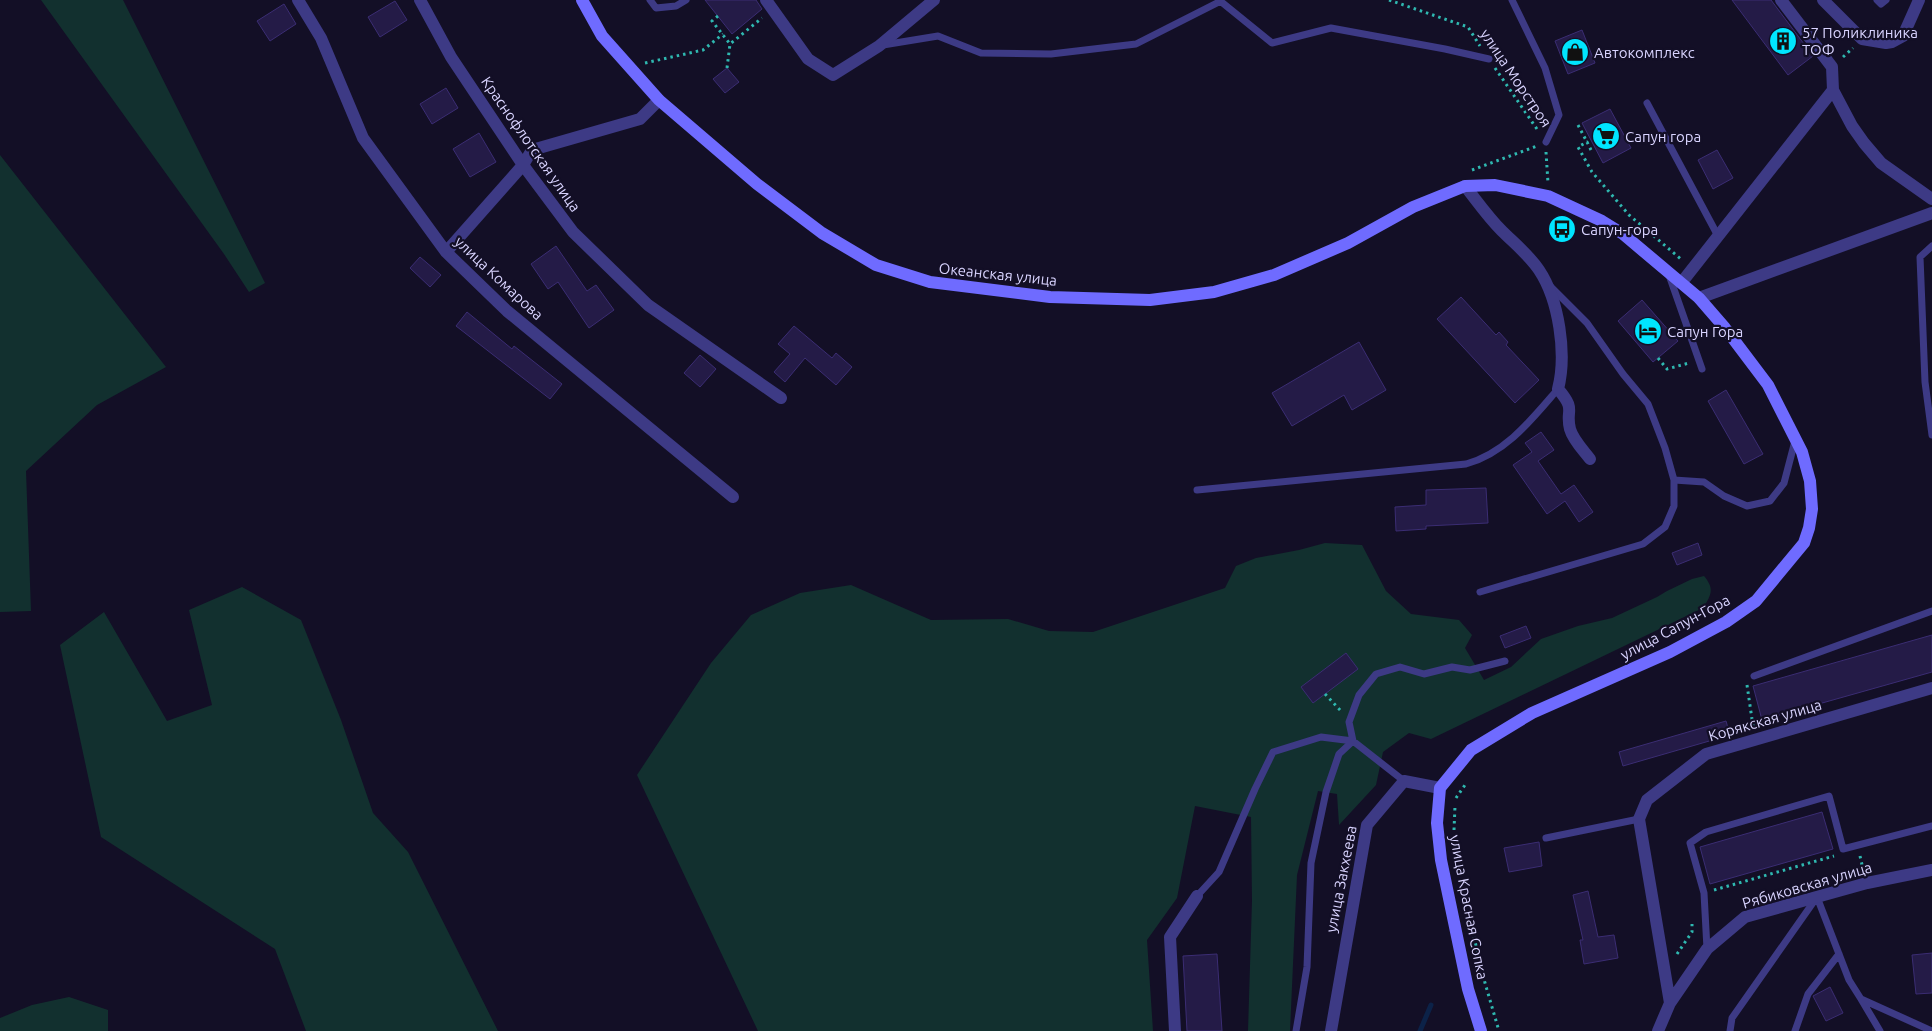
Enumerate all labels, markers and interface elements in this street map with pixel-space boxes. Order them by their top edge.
place label: 57 Поликлиника ТОФ [1802,24,1918,58]
street label: улица Морстроя [1477,26,1555,130]
building icon: 57 Поликлиника ТОФ [1768,26,1798,56]
shop icon: Автокомплекс [1560,37,1590,67]
place label: Автокомплекс [1594,44,1695,61]
street label: Краснофлотская улица [478,73,584,215]
supermarket icon: Сапун гора [1591,121,1621,151]
place label: Сапун гора [1625,128,1701,145]
bus stop icon: Сапун-гора [1547,214,1577,244]
place label: Сапун-гора [1581,221,1658,238]
street label: улица Комарова [451,233,547,323]
street label: Океанская улица [938,259,1058,289]
hotel icon: Сапун Гора [1633,316,1663,346]
place label: Сапун Гора [1667,323,1743,340]
street label: улица Сапун-Гора [1617,591,1733,663]
street label: Корякская улица [1706,696,1824,744]
street label: улица Закхеева [1322,824,1360,934]
street label: улица Красная Сопка [1447,833,1491,981]
street label: Рябиковская улица [1740,858,1874,912]

